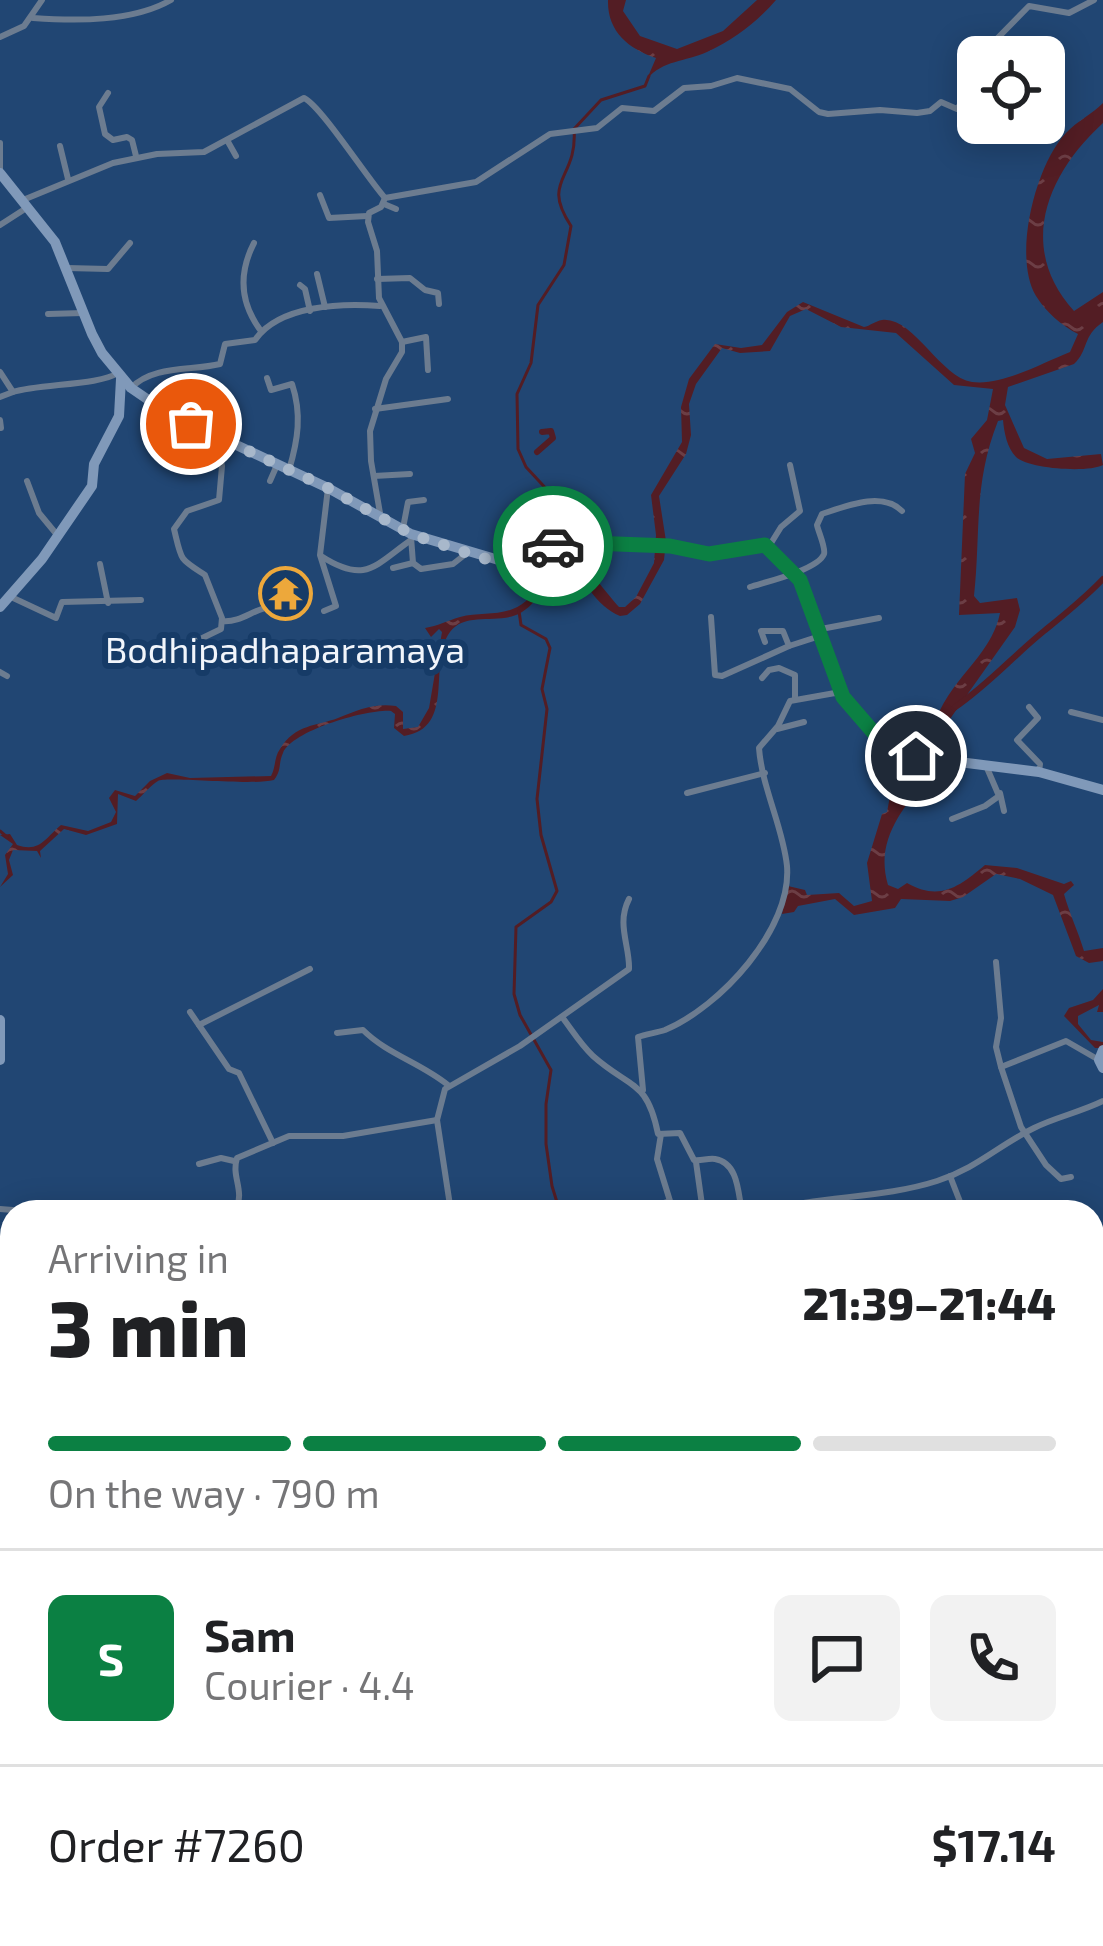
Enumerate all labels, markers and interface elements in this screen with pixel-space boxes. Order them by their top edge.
map controls [957,36,1065,144]
button: locate [957,36,1065,144]
pin [140,373,242,475]
icon: bag [158,391,224,457]
courier [493,486,613,606]
icon: car [520,513,586,579]
temple icon: Bodhipadhaparamaya [257,565,313,621]
place label: Bodhipadhaparamaya [105,627,465,670]
pin [865,705,967,807]
icon: home [883,723,949,789]
text: Arriving in [48,1234,229,1281]
text: 21:39–21:44 [802,1275,1056,1329]
text: 3 min [48,1279,249,1373]
text: On the way · 790 m [48,1469,380,1516]
button: chat [774,1595,900,1721]
button: phone [930,1595,1056,1721]
text: Sam [204,1607,296,1661]
text: S [98,1631,124,1685]
text: Courier · 4.4 [204,1661,415,1708]
text: Order #7260 [48,1817,305,1871]
text: $17.14 [931,1817,1056,1871]

